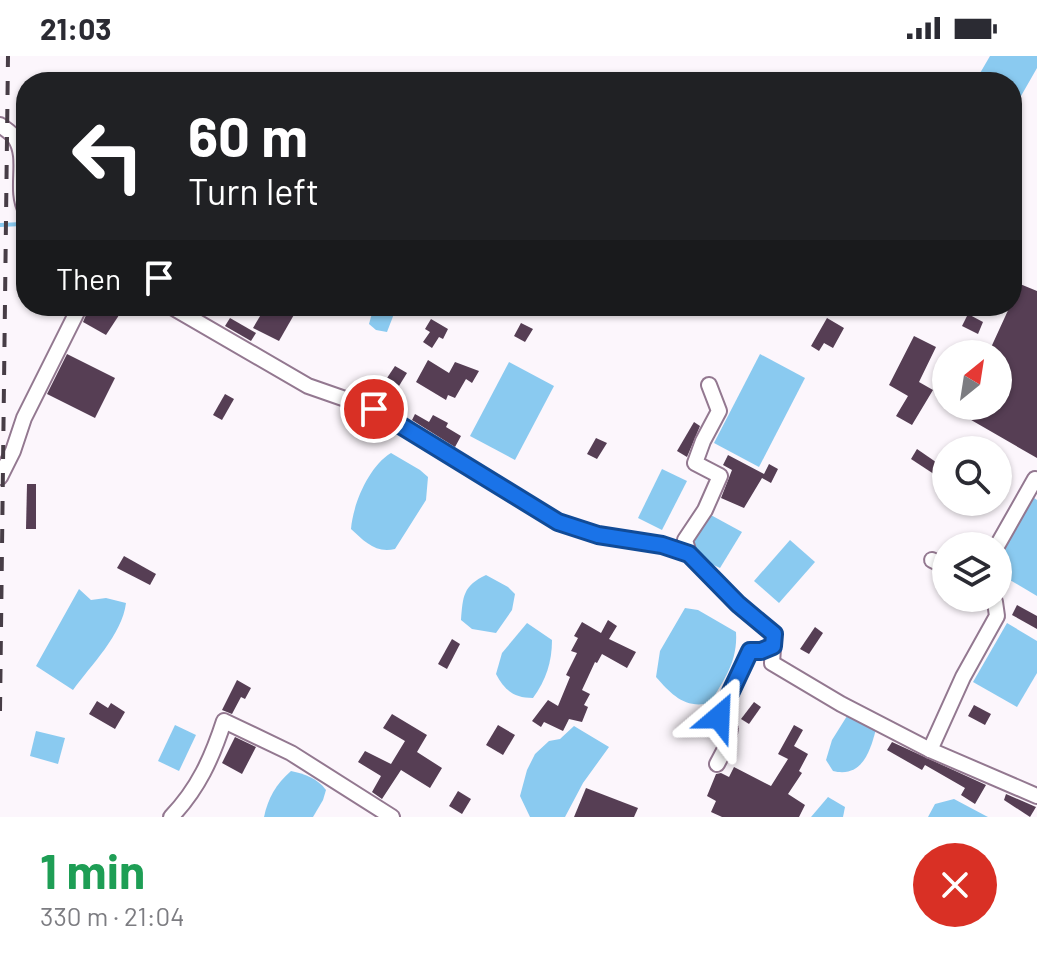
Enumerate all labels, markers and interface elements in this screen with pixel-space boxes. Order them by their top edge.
text: 21:03 [40,10,111,46]
text: 60 m [188,101,308,168]
icon: left [56,104,160,208]
text: Turn left [188,169,319,212]
icon: arrive [137,256,181,300]
text: Then [56,260,121,296]
north arrow [932,340,1012,420]
map controls [932,340,1012,612]
pin [340,375,408,443]
icon: arrive [352,387,396,431]
button: search [932,436,1012,516]
button: layers [932,532,1012,612]
position arrow [677,675,761,759]
text: 1 min [40,841,145,899]
button: close [913,843,997,927]
text: 330 m · 21:04 [40,900,185,931]

